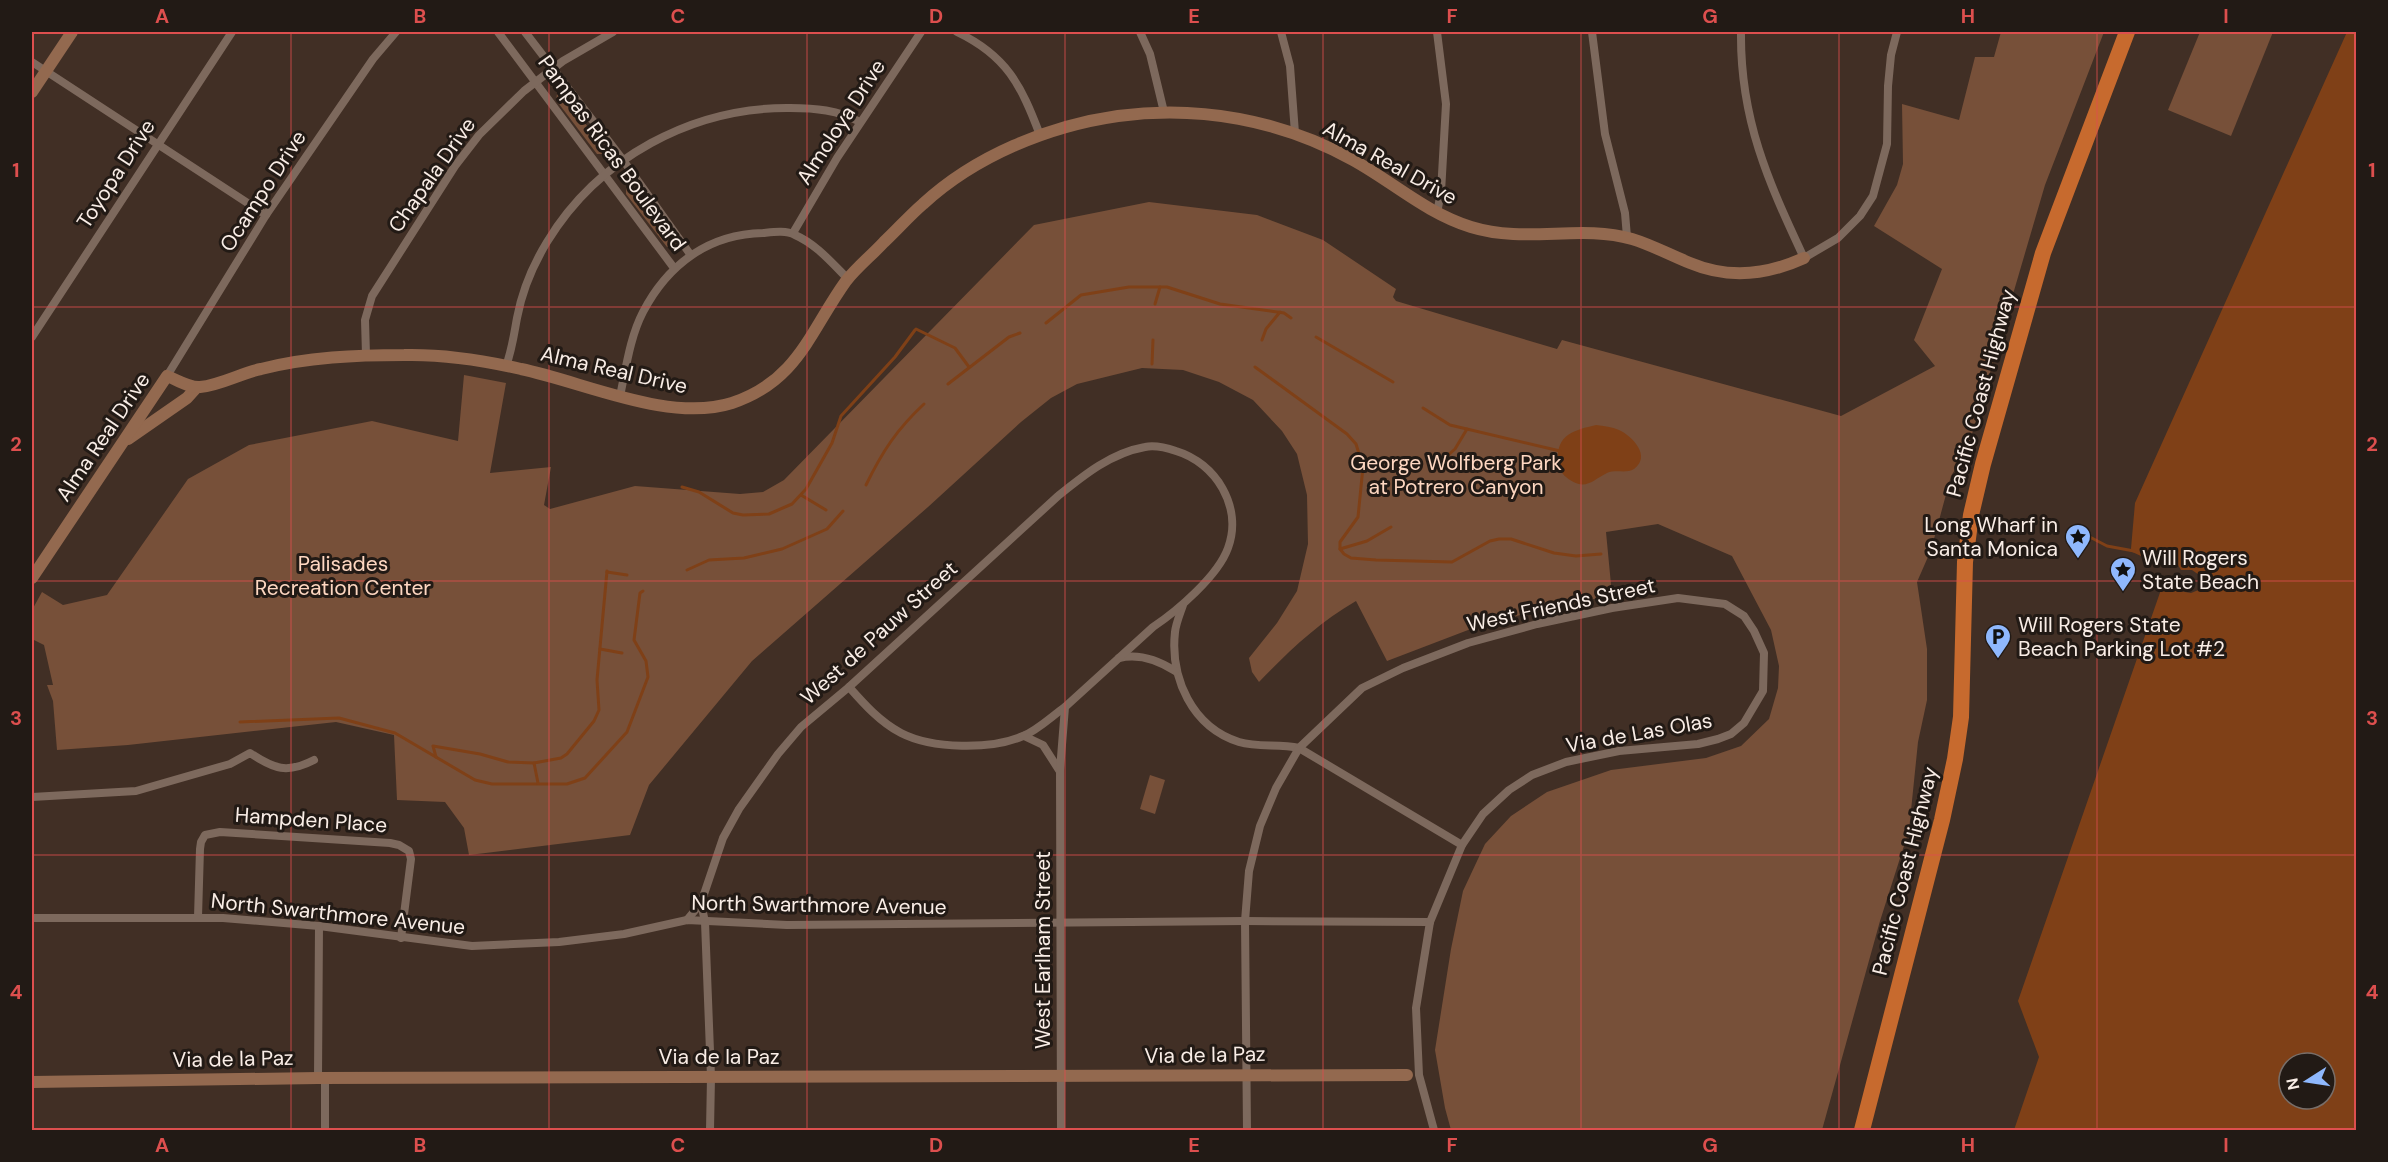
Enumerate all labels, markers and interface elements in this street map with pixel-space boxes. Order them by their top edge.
text: A [155,3,169,29]
text: B [414,3,426,29]
text: C [671,3,685,29]
text: D [929,3,943,29]
text: E [1188,3,1200,29]
text: F [1446,3,1458,29]
text: G [1702,3,1718,29]
text: H [1961,3,1975,29]
text: I [2223,3,2229,29]
street label: Pampas Ricas Boulevard [531,50,693,256]
street label: Almoloya Drive [790,54,892,190]
street label: Chapala Drive [382,112,482,238]
street label: Toyopa Drive [70,114,162,234]
street label: Alma Real Drive [1318,115,1462,212]
street label: Ocampo Drive [213,125,313,257]
text: 1 [12,157,20,183]
text: 1 [2368,157,2376,183]
street label: Pacific Coast Highway [1940,286,2022,500]
street label: Alma Real Drive [538,340,690,400]
street label: Alma Real Drive [50,367,156,507]
text: 2 [10,431,22,457]
text: 2 [2366,431,2378,457]
park label: George Wolfberg Park at Potrero Canyon [1350,449,1562,501]
place label: Long Wharf in Santa Monica [1924,511,2058,563]
place icon: Long Wharf in Santa Monica [2063,522,2093,560]
place label: Will Rogers State Beach [2142,544,2259,596]
park label: Palisades Recreation Center [255,550,431,602]
street label: West de Pauw Street [795,555,963,711]
place icon: Will Rogers State Beach [2108,555,2138,593]
street label: West Friends Street [1464,571,1658,639]
place label: Will Rogers State Beach Parking Lot #2 [2018,611,2225,663]
parking icon: Will Rogers State Beach Parking Lot #2 [1983,622,2013,660]
text: 3 [10,705,22,731]
text: 3 [2366,705,2378,731]
street label: Via de Las Olas [1564,706,1714,760]
street label: Pacific Coast Highway [1866,763,1945,978]
street label: Hampden Place [234,801,388,839]
street label: West Earlham Street [1029,851,1057,1049]
street label: North Swarthmore Avenue [210,887,467,941]
street label: North Swarthmore Avenue [691,889,947,921]
text: 4 [10,979,23,1005]
text: 4 [2366,979,2379,1005]
street label: Via de la Paz [1144,1040,1266,1070]
street label: Via de la Paz [658,1043,780,1071]
street label: Via de la Paz [172,1044,294,1074]
north arrow [2277,1051,2337,1111]
text: N [2281,1076,2304,1092]
text: A [155,1132,169,1158]
text: B [414,1132,426,1158]
text: C [671,1132,685,1158]
text: D [929,1132,943,1158]
text: E [1188,1132,1200,1158]
text: F [1446,1132,1458,1158]
text: G [1702,1132,1718,1158]
text: H [1961,1132,1975,1158]
text: I [2223,1132,2229,1158]

